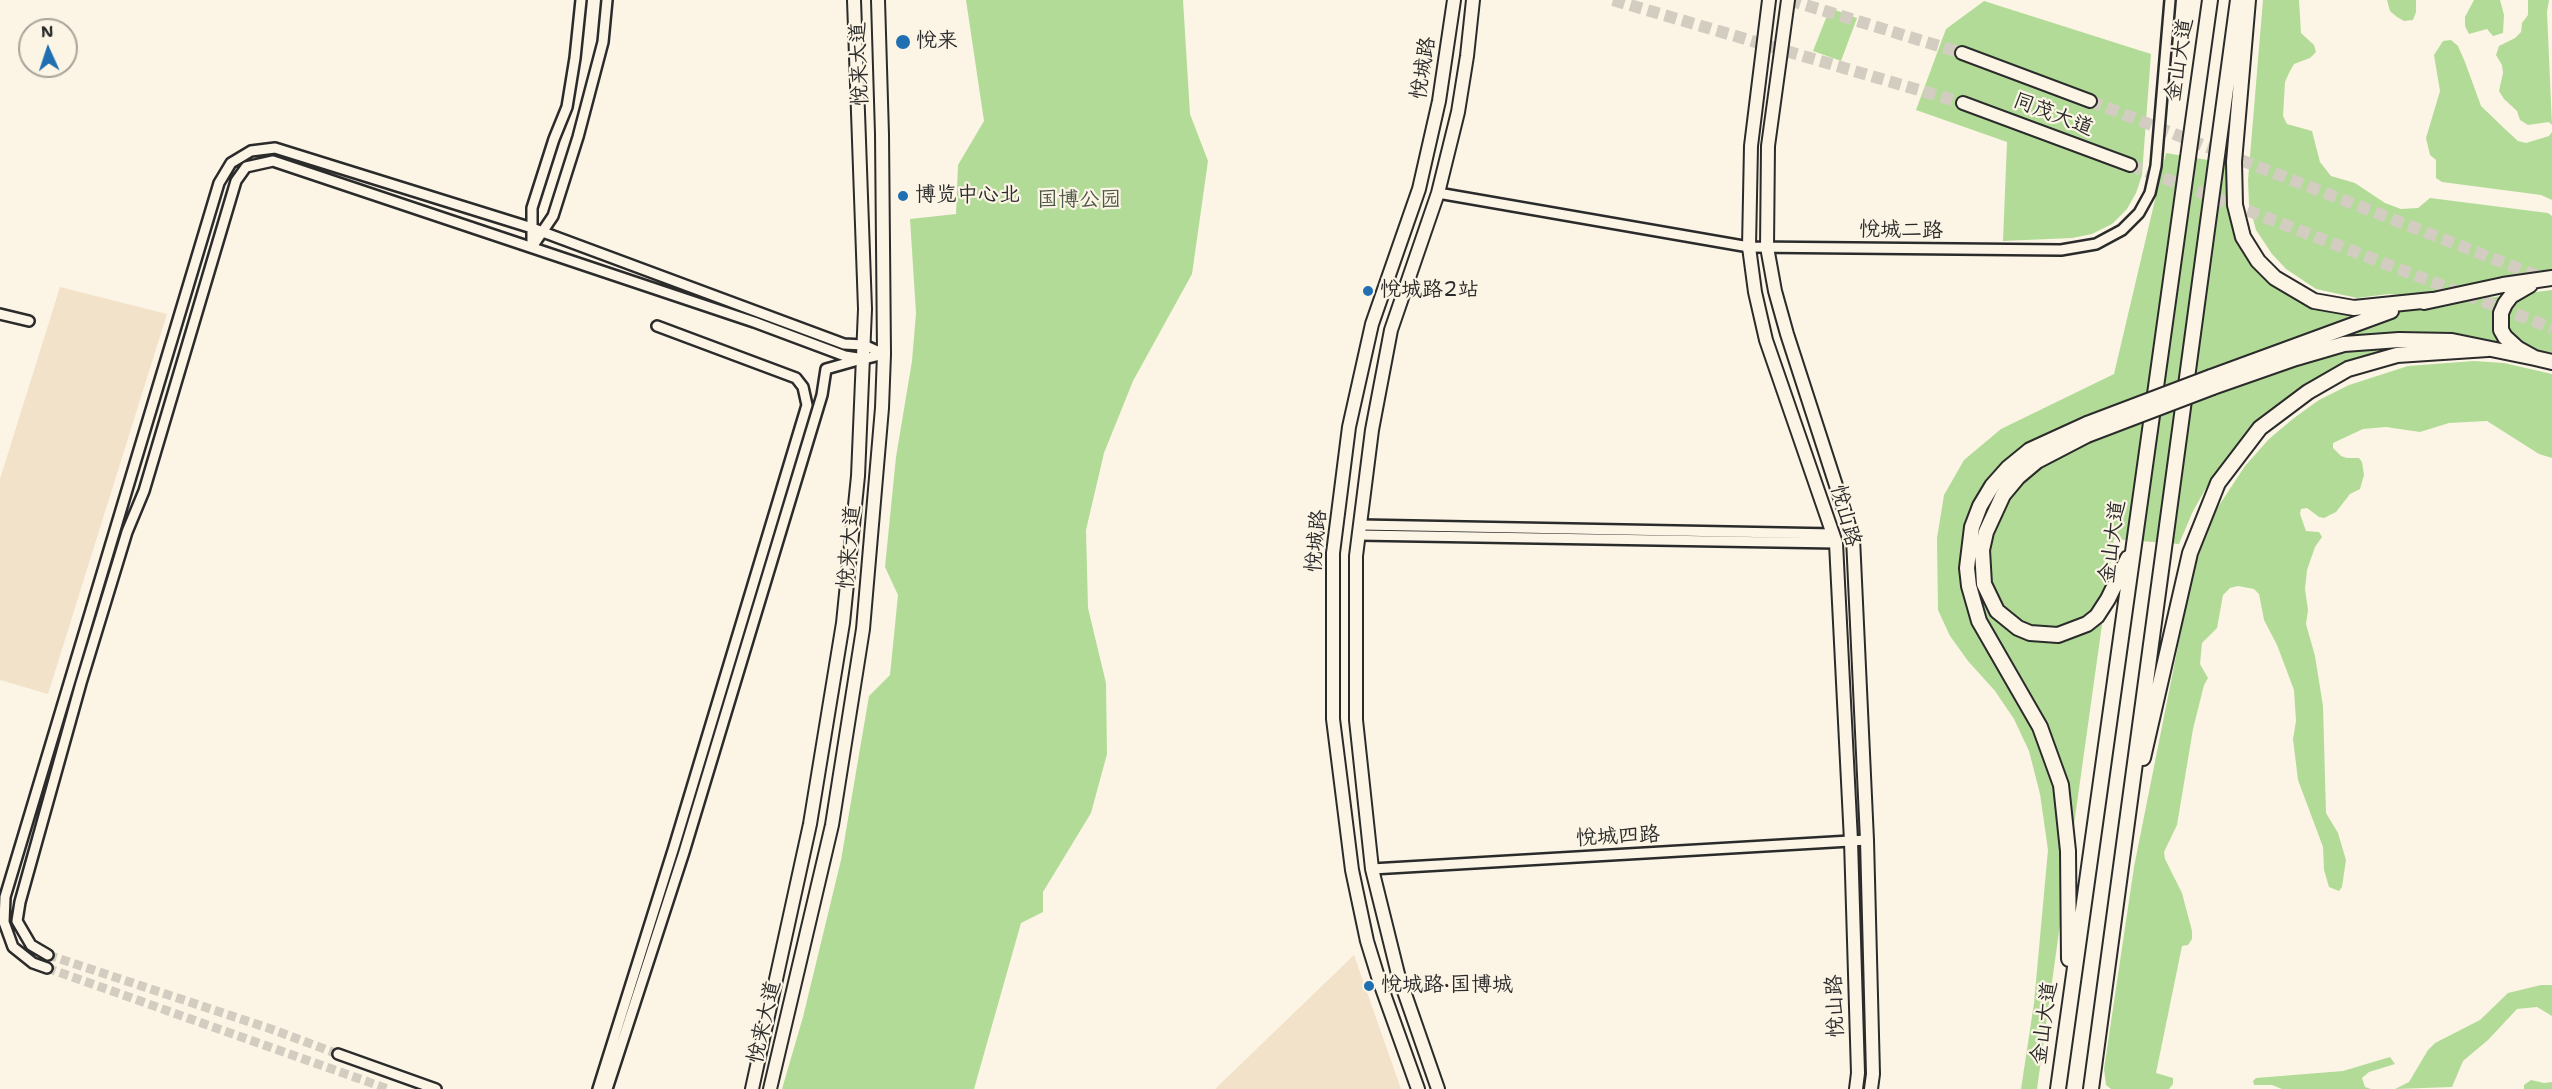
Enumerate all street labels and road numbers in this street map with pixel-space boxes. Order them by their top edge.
street label: 金山大道 [2161,17,2199,103]
street label: 悦来大道 [846,22,874,106]
street label: 悦城路 [1407,35,1441,101]
street label: 同茂大道 [2009,88,2097,142]
street label: 悦城二路 [1859,218,1943,244]
street label: 悦山路 [1825,482,1865,550]
street label: 金山大道 [2095,499,2131,585]
street label: 悦来大道 [834,504,866,590]
street label: 悦城路 [1302,509,1332,573]
street label: 悦城四路 [1575,822,1661,852]
street label: 悦山路 [1822,974,1850,1038]
street label: 悦来大道 [743,978,787,1066]
street label: 金山大道 [2027,980,2063,1066]

